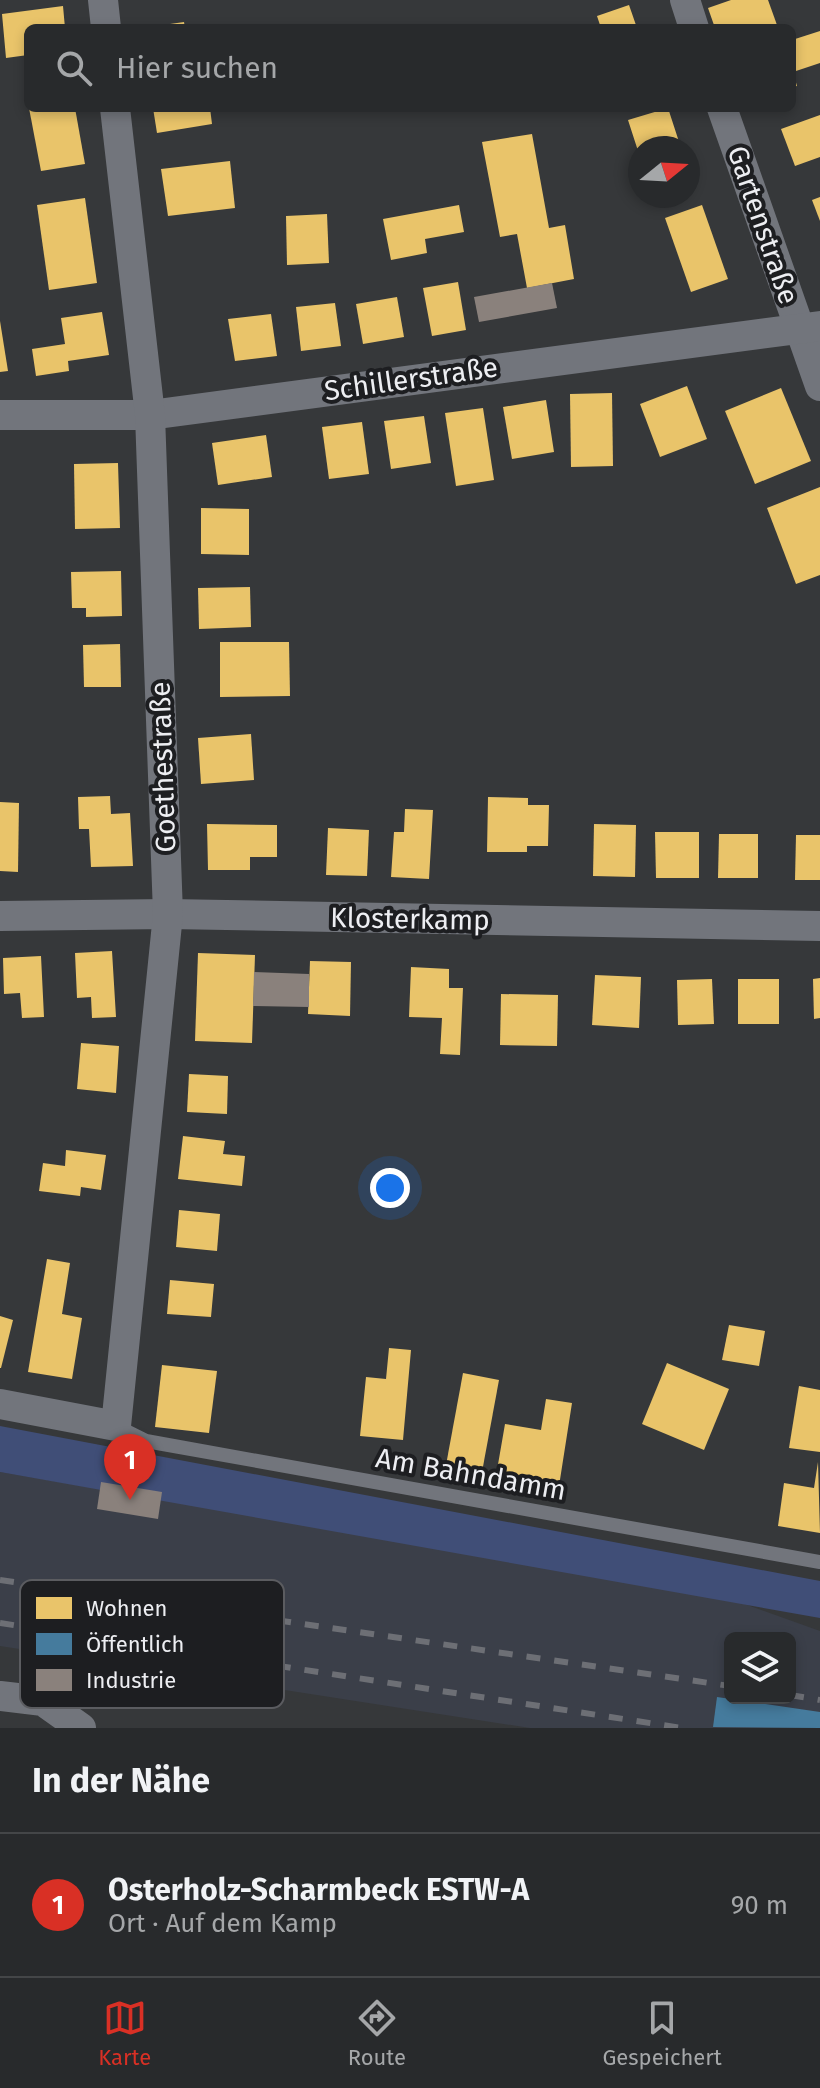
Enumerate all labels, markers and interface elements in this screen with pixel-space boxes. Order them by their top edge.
search box [24,24,796,112]
icon: search [52,46,96,90]
text: Hier suchen [116,50,278,86]
north arrow [628,136,700,208]
street label: Gartenstraße [721,142,805,308]
street label: Schillerstraße [322,350,500,408]
street label: Goethestraße [144,681,182,853]
street label: Klosterkamp [330,901,490,937]
your location [370,1168,410,1208]
pin: 1 [104,1434,156,1500]
street label: Am Bahndamm [373,1441,569,1507]
legend [20,1580,284,1708]
text: Wohnen [86,1595,167,1622]
text: Öffentlich [86,1631,184,1658]
map controls [724,1632,796,1704]
button: layers [724,1632,796,1704]
text: Industrie [86,1667,176,1694]
text: In der Nähe [32,1760,210,1801]
text: Osterholz-Scharmbeck ESTW-A [108,1872,529,1908]
text: 1 [52,1890,64,1921]
text: 90 m [731,1890,788,1921]
text: Ort · Auf dem Kamp [108,1908,337,1939]
tab: Karte [98,1996,151,2071]
tab: Route [348,1996,406,2071]
tab: Gespeichert [602,1996,722,2071]

